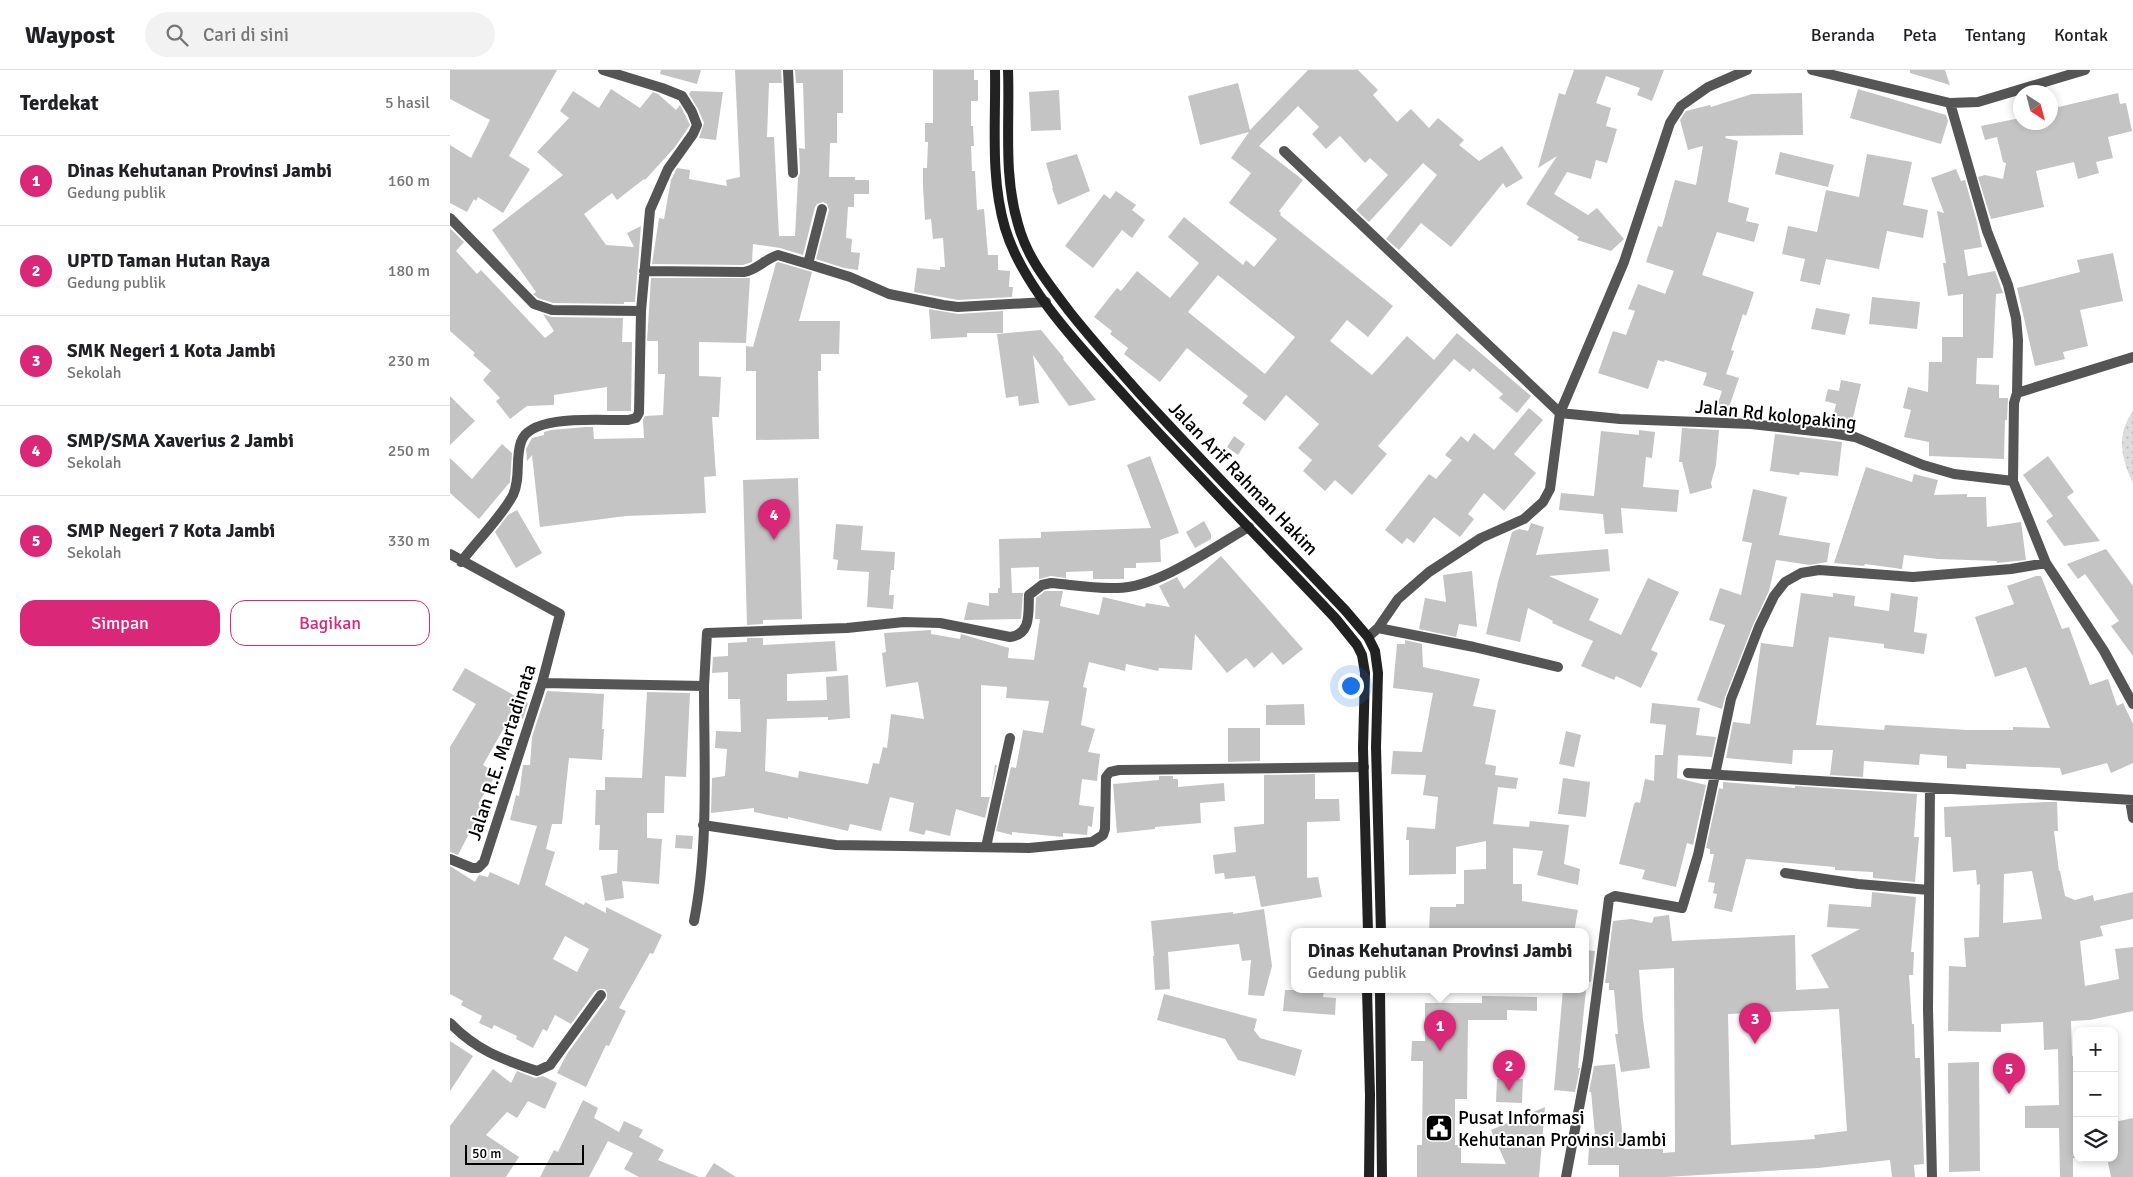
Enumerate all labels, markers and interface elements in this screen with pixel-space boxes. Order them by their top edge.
search box [145,12,495,57]
text: Waypost [25,20,115,50]
icon: search [163,21,191,49]
text: Cari di sini [203,23,289,47]
text: Beranda [1811,24,1875,46]
text: Peta [1903,24,1937,46]
text: Tentang [1965,24,2026,46]
text: Kontak [2054,24,2108,46]
north arrow [2013,85,2058,130]
text: Terdekat [20,90,99,116]
text: 5 hasil [385,93,430,113]
text: Dinas Kehutanan Provinsi Jambi [67,159,332,183]
text: 1 [32,171,40,191]
text: 160 m [388,171,430,191]
text: Gedung publik [67,183,166,203]
text: UPTD Taman Hutan Raya [67,249,270,273]
text: 2 [32,261,40,281]
text: 180 m [388,261,430,281]
text: Gedung publik [67,273,166,293]
text: SMK Negeri 1 Kota Jambi [67,339,276,363]
text: 3 [32,351,40,371]
text: 230 m [388,351,430,371]
text: Sekolah [67,363,121,383]
street label: Jalan Rd kolopaking [1694,395,1858,435]
street label: Jalan Arif Rahman Hakim [1164,397,1323,561]
text: SMP/SMA Xaverius 2 Jambi [67,429,294,453]
text: 4 [32,441,40,461]
text: 250 m [388,441,430,461]
text: Sekolah [67,453,121,473]
pin: 4 [758,499,790,540]
text: SMP Negeri 7 Kota Jambi [67,519,275,543]
text: 5 [32,531,40,551]
text: 330 m [388,531,430,551]
text: Sekolah [67,543,121,563]
button: Simpan [20,600,220,646]
button: Bagikan [230,600,430,646]
street label: Jalan R.E. Martadinata [462,661,542,843]
your location [1338,673,1364,699]
popup [1291,928,1589,993]
text: Dinas Kehutanan Provinsi Jambi [1307,939,1573,963]
text: Gedung publik [1307,963,1406,983]
pin: 3 [1739,1003,1771,1044]
pin: 1 [1424,1010,1456,1051]
map controls [2073,1027,2118,1162]
button: + [2073,1027,2118,1072]
pin: 2 [1493,1050,1525,1091]
pin: 5 [1993,1053,2025,1094]
button: − [2073,1072,2118,1117]
place label: Pusat Informasi Kehutanan Provinsi Jambi [1458,1106,1666,1152]
public building icon: Pusat Informasi Kehutanan Provinsi Jambi [1424,1113,1454,1143]
button: layers [2073,1117,2118,1162]
scale bar [465,1142,584,1165]
text: 50 m [472,1145,501,1162]

